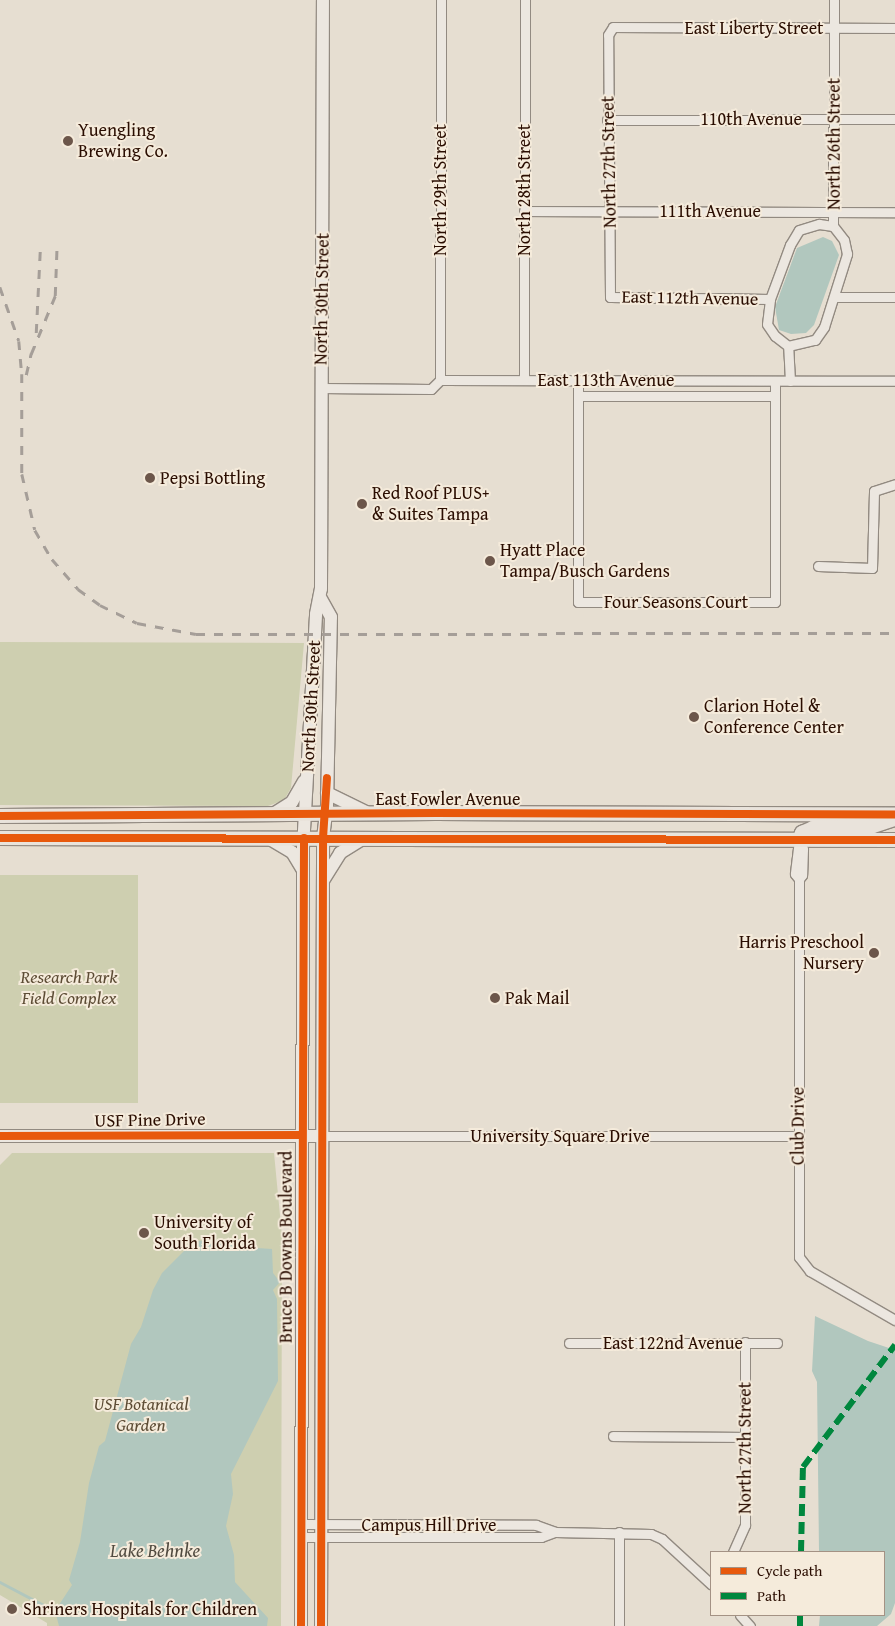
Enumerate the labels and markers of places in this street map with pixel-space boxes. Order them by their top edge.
place label: Yuengling Brewing Co. [78,120,168,162]
marker: Yuengling Brewing Co. [62,135,74,147]
place label: Pepsi Bottling [160,467,265,489]
marker: Pepsi Bottling [144,472,156,484]
place label: Red Roof PLUS+ & Suites Tampa [372,483,489,526]
marker: Red Roof PLUS+ & Suites Tampa [356,498,368,510]
place label: Hyatt Place Tampa/Busch Gardens [500,540,670,582]
marker: Hyatt Place Tampa/Busch Gardens [484,555,496,567]
place label: Clarion Hotel & Conference Center [704,696,844,739]
marker: Clarion Hotel & Conference Center [688,711,700,723]
place label: Harris Preschool Nursery [739,932,864,974]
marker: Harris Preschool Nursery [868,947,880,959]
place label: Pak Mail [505,987,570,1009]
marker: Pak Mail [489,992,501,1004]
place label: University of South Florida [154,1212,256,1254]
marker: University of South Florida [138,1227,150,1239]
place label: Shriners Hospitals for Children [23,1598,257,1620]
marker: Shriners Hospitals for Children [5,1602,19,1616]

